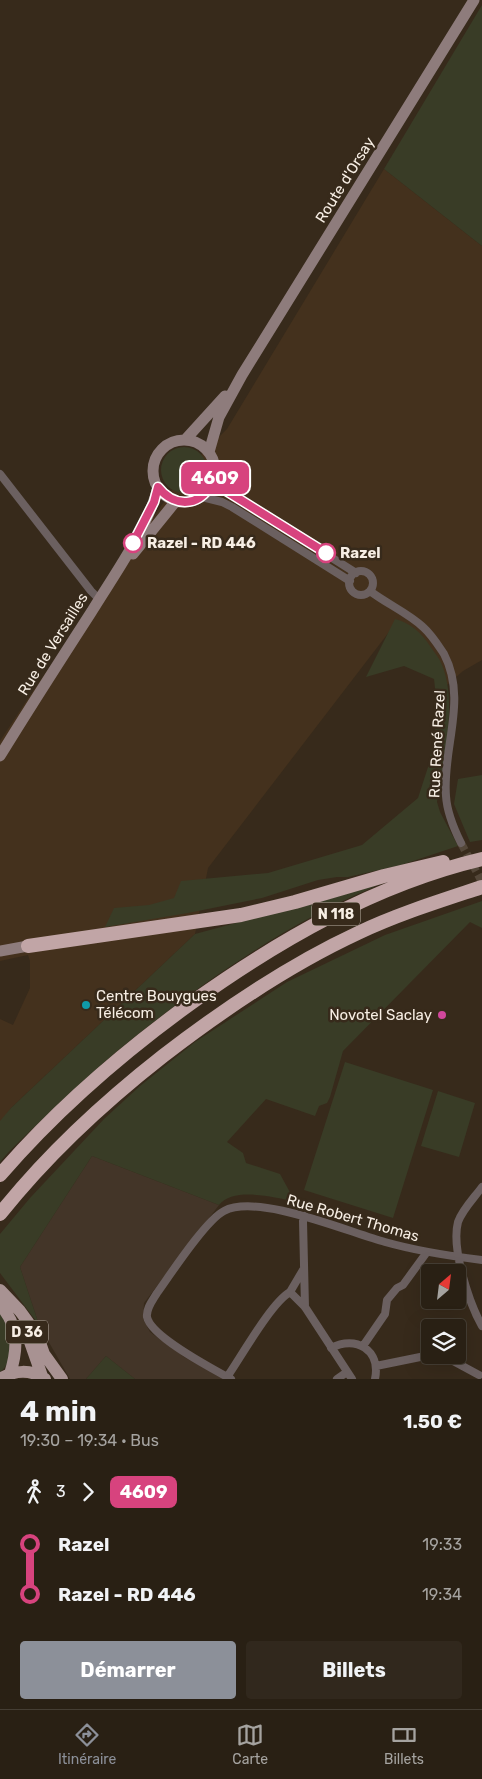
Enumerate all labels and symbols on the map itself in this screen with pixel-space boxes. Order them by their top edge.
street label: Route d'Orsay [312,134,378,226]
line badge: 4609 [180,462,250,494]
marker: Razel - RD 446 [123,533,143,553]
place label: Razel - RD 446 [147,534,256,552]
marker: Razel [316,543,336,563]
place label: Razel [340,544,381,562]
street label: Rue de Versailles [14,589,92,699]
street label: Rue René Razel [425,690,449,798]
road number: N 118 [312,902,360,926]
place label: Centre Bouygues Télécom [96,987,217,1022]
marker: Centre Bouygues Télécom [80,999,92,1011]
place label: Novotel Saclay [329,1006,432,1024]
marker: Novotel Saclay [436,1009,448,1021]
street label: Rue Robert Thomas [285,1190,422,1246]
north arrow [421,1264,466,1309]
road number: D 36 [6,1320,48,1344]

